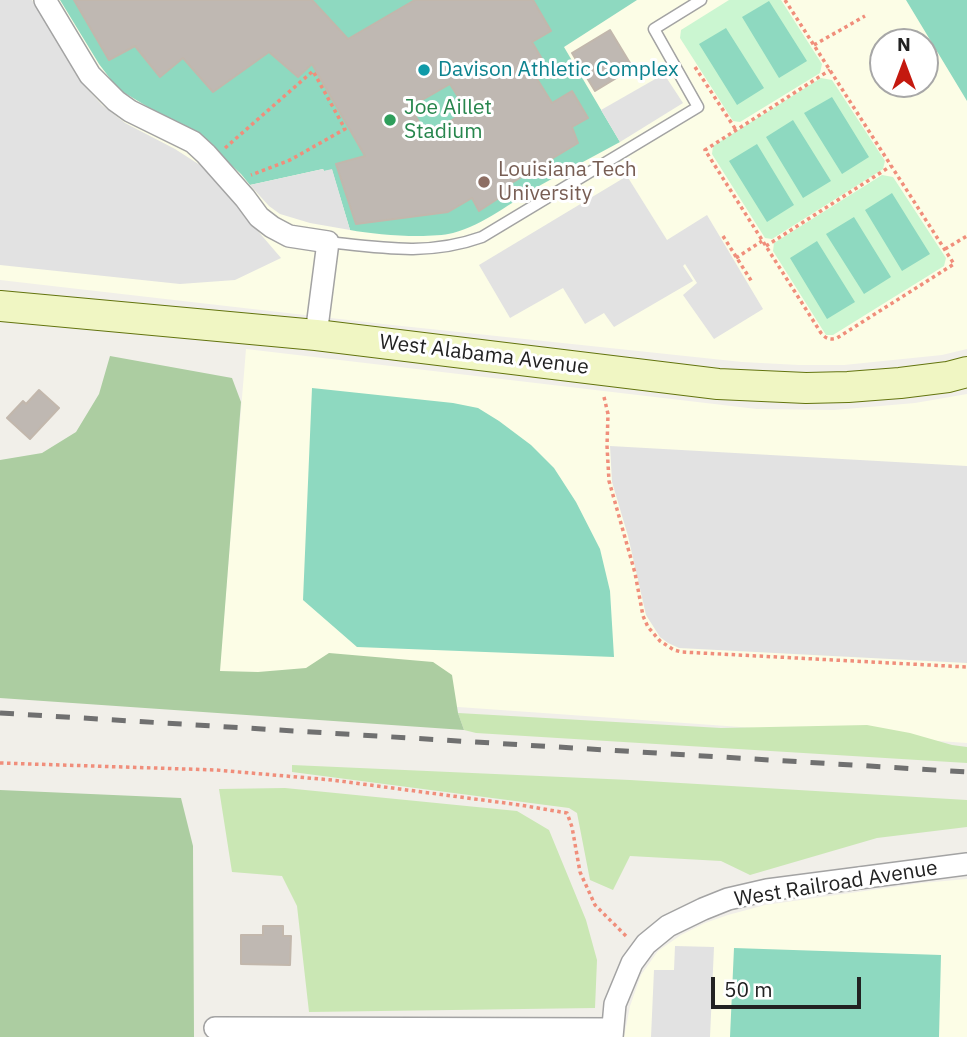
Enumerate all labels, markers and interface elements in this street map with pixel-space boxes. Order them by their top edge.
north arrow [869,28,939,98]
text: N [897,32,911,56]
place label: Davison Athletic Complex [438,57,679,83]
marker: Davison Athletic Complex [416,62,432,78]
place label: Joe Aillet Stadium [404,95,492,145]
marker: Joe Aillet Stadium [382,112,398,128]
place label: Louisiana Tech University [498,157,637,207]
marker: Louisiana Tech University [476,174,492,190]
street label: West Alabama Avenue [378,330,590,380]
street label: West Railroad Avenue [733,855,939,913]
scale bar [715,964,866,1008]
text: 50 m [724,975,773,1003]

